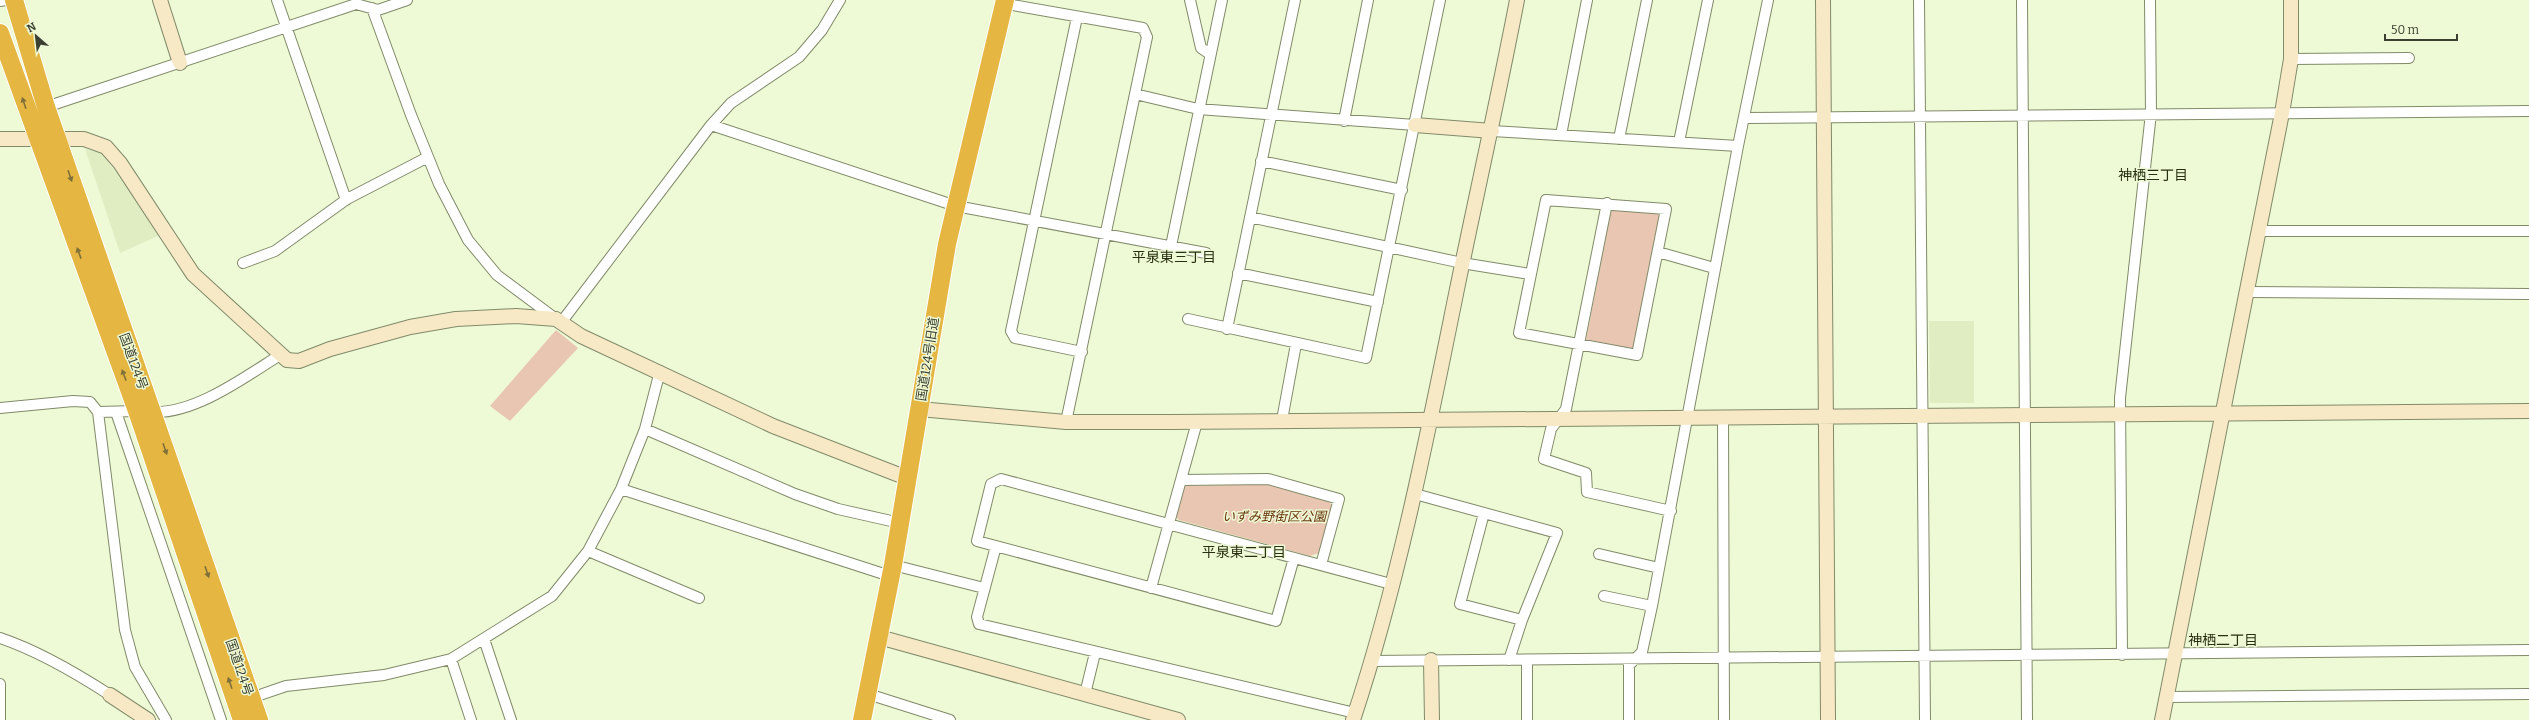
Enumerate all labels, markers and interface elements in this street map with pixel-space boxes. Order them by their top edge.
north arrow [16,16,56,56]
scale bar [2385,16,2457,42]
text: N [25,20,39,35]
text: 50 m [2391,23,2420,37]
one-way arrow [21,96,27,108]
district label: 神栖三丁目 [2118,167,2188,184]
one-way arrow [68,170,74,182]
one-way arrow [75,246,81,258]
district label: 平泉東三丁目 [1132,249,1216,266]
street label: 国道124号旧道 [913,316,942,402]
street label: 国道124号 [116,331,151,391]
one-way arrow [120,368,126,380]
one-way arrow [162,443,168,455]
park label: いずみ野街区公園 [1222,509,1328,524]
district label: 平泉東二丁目 [1202,544,1286,561]
one-way arrow [204,567,210,579]
district label: 神栖二丁目 [2188,632,2258,649]
street label: 国道124号 [223,637,256,697]
one-way arrow [226,677,232,689]

